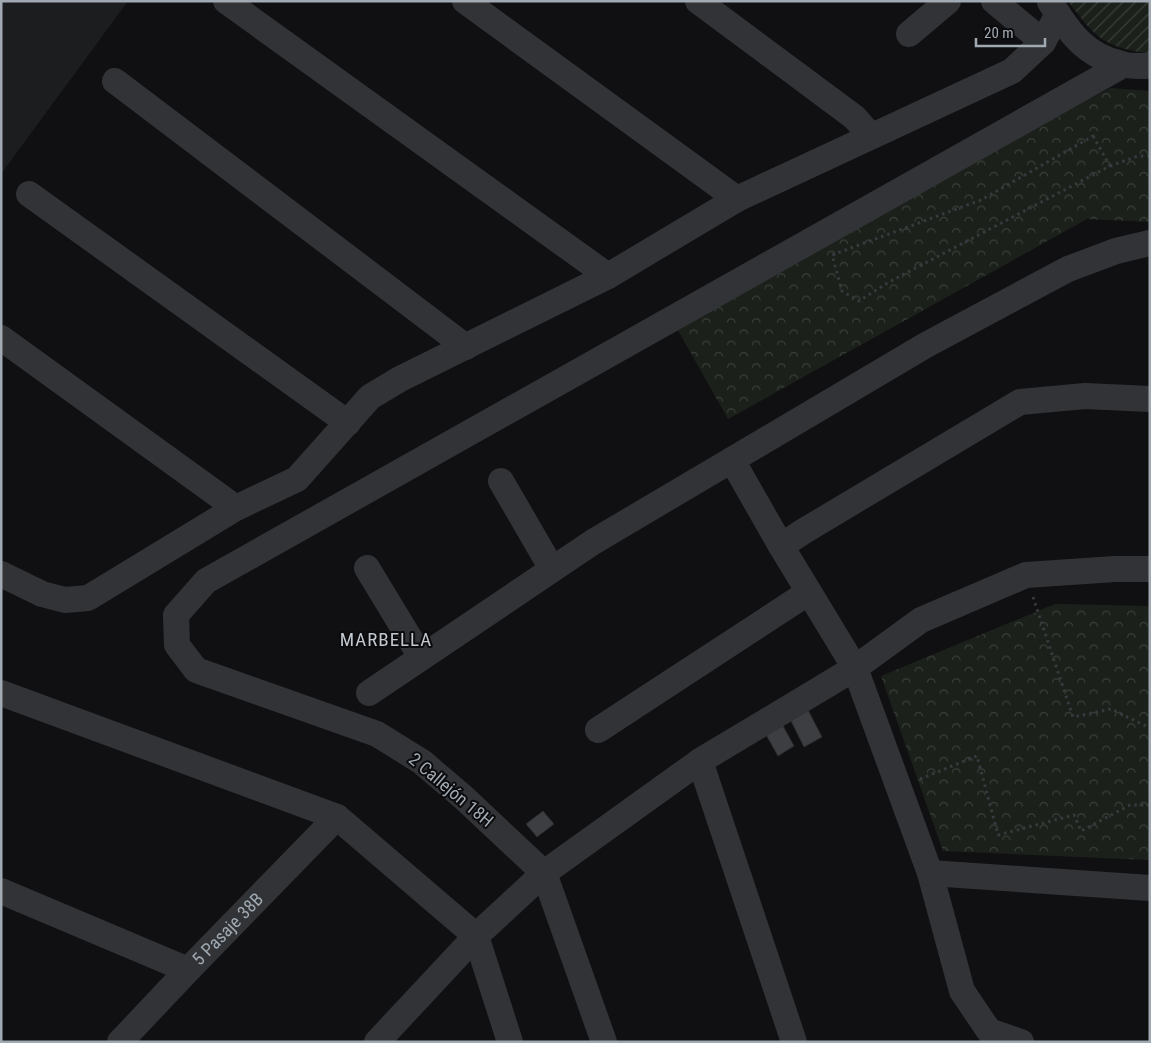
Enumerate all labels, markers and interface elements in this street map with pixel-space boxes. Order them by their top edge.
scale bar [976,15,1045,47]
text: 20 m [984,24,1014,42]
district label: MARBELLA [340,628,432,651]
street label: 2 Callejón 18H [405,748,498,831]
street label: 5 Pasaje 38B [188,888,267,969]

